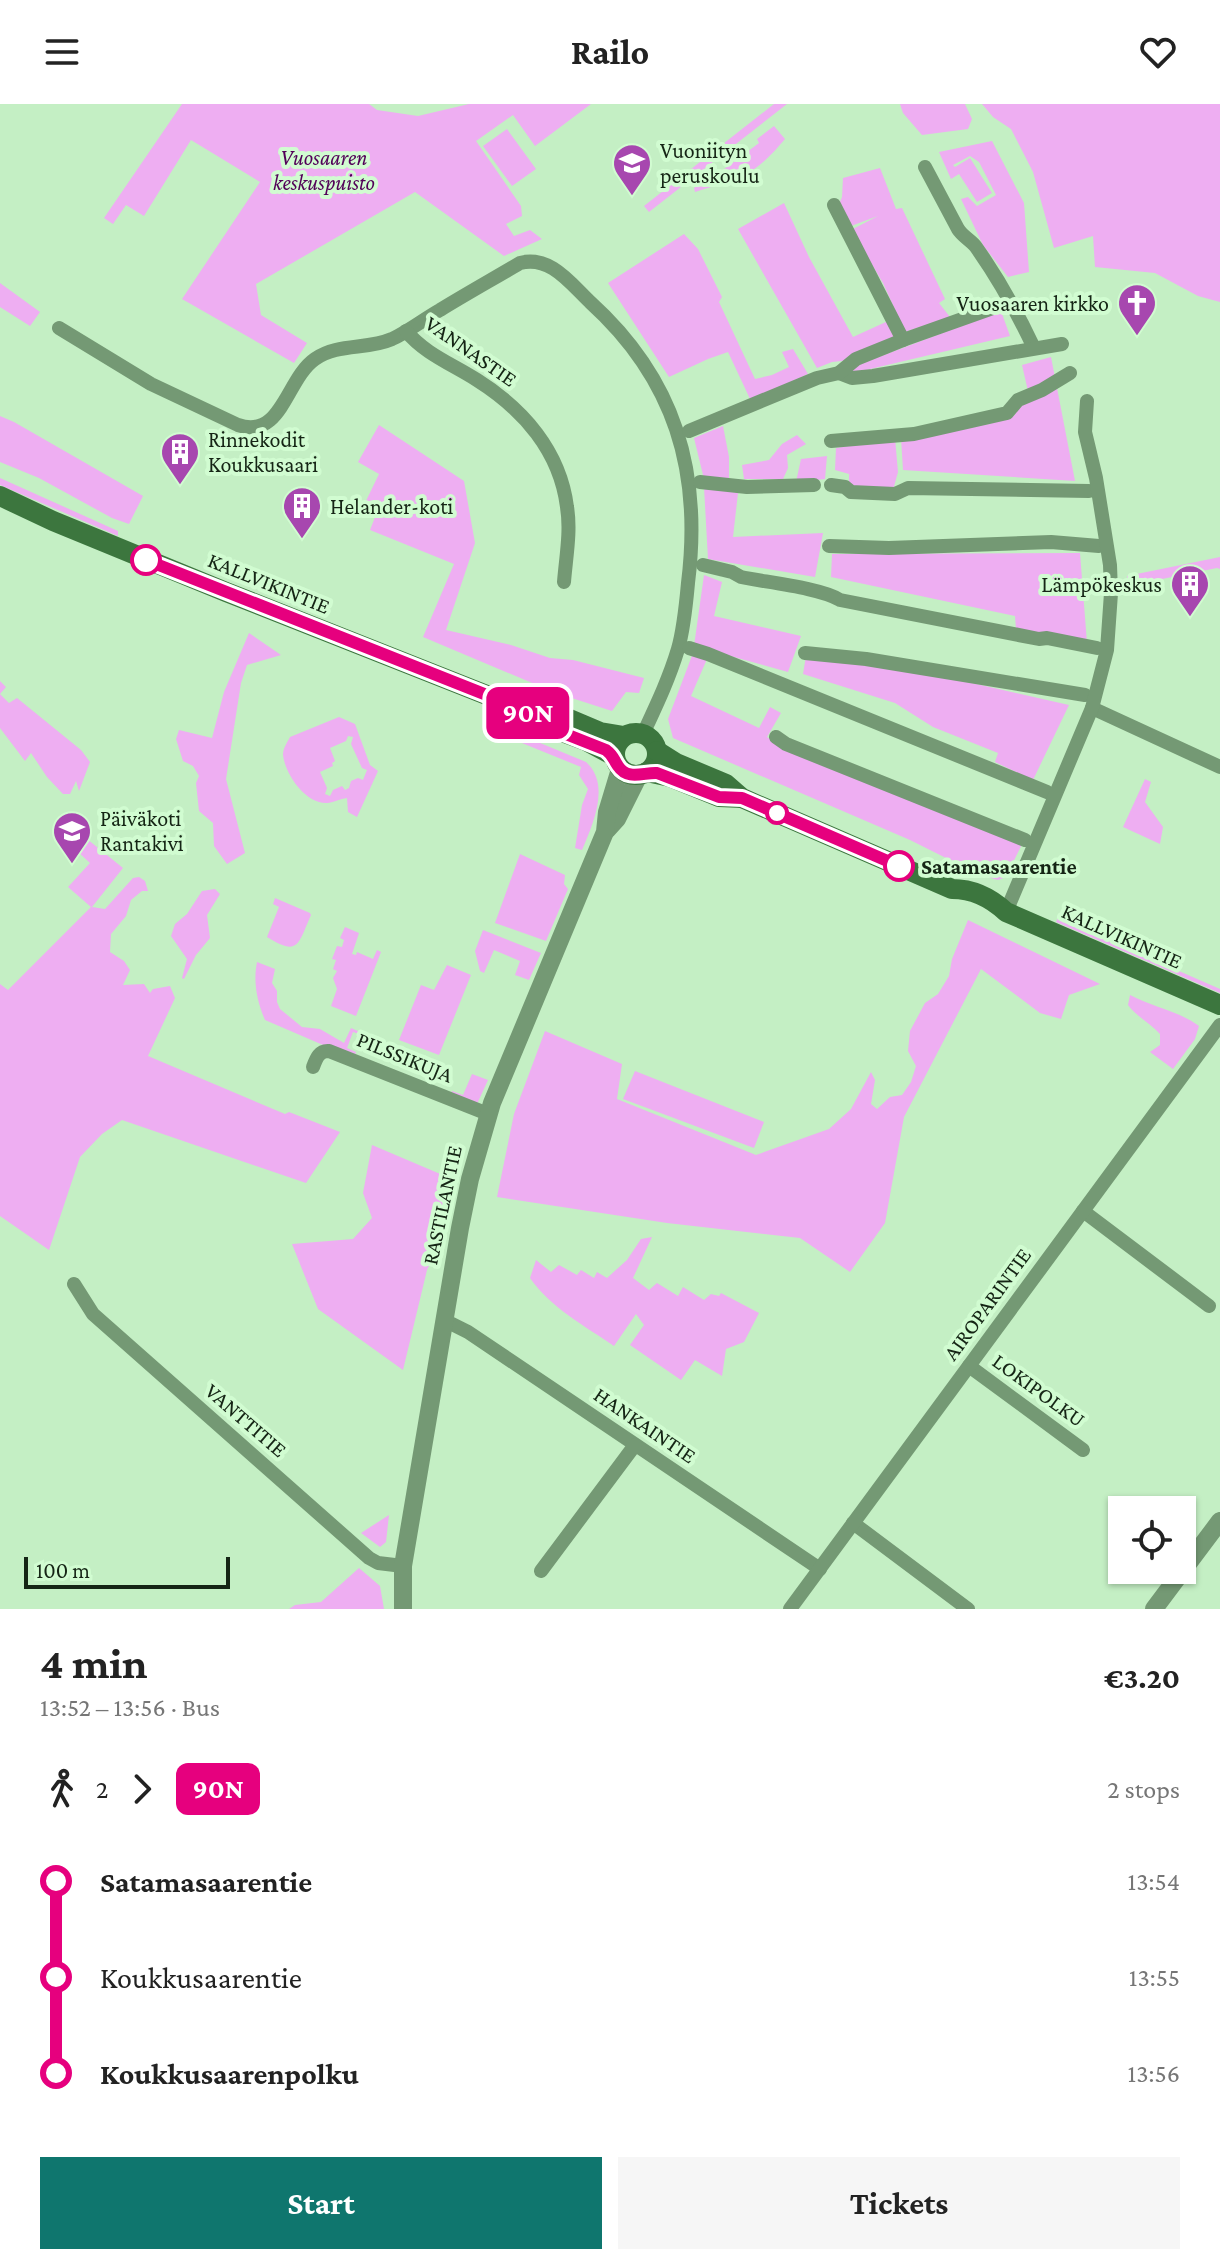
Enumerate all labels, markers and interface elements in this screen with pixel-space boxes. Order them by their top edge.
icon: menu [40,30,84,74]
icon: heart [1136,30,1180,74]
text: Railo [571,32,649,72]
place label: Vuoniityn peruskoulu [660,138,760,188]
school or university icon: Vuoniityn peruskoulu [611,142,653,197]
park label: Vuosaaren keskuspuisto [273,145,375,195]
church icon: Vuosaaren kirkko [1116,282,1158,337]
place label: Vuosaaren kirkko [957,291,1109,316]
street label: VANNASTIE [420,310,522,392]
place label: Rinnekodit Koukkusaari [208,427,318,477]
building icon: Rinnekodit Koukkusaari [159,431,201,486]
building icon: Helander-koti [281,485,323,540]
place label: Helander-koti [330,494,454,519]
unlabelled marker [131,545,161,575]
street label: KALLVIKINTIE [204,547,334,619]
building icon: Lämpökeskus [1169,563,1211,618]
place label: Lämpökeskus [1041,572,1162,597]
line badge: 90N [482,687,574,739]
text: 90N [502,697,554,728]
unlabelled marker [766,802,788,824]
place label: Päiväkoti Rantakivi [100,806,184,856]
school or university icon: Päiväkoti Rantakivi [51,810,93,865]
marker: Satamasaarentie [884,851,914,881]
place label: Satamasaarentie [921,854,1077,879]
street label: KALLVIKINTIE [1058,898,1186,974]
street label: PILSSIKUJA [353,1026,457,1088]
street label: RASTILANTIE [417,1143,467,1267]
street label: AIROPARINTIE [938,1243,1036,1365]
street label: LOKIPOLKU [988,1348,1090,1432]
street label: VANTTITIE [200,1378,292,1462]
street label: HANKAINTIE [589,1382,701,1468]
map controls [1108,1496,1196,1584]
button: locate [1108,1496,1196,1584]
scale bar [24,1553,230,1589]
text: 100 m [36,1558,90,1583]
text: 4 min [40,1639,147,1687]
text: €3.20 [1104,1661,1180,1694]
text: 13:52 – 13:56 · Bus [40,1693,220,1722]
icon: walk [40,1767,84,1811]
icon: forward [120,1767,164,1811]
text: 90N [192,1773,244,1804]
text: 2 [96,1775,108,1804]
text: 2 stops [1107,1775,1180,1804]
text: Satamasaarentie [100,1865,312,1898]
text: 13:54 [1128,1867,1180,1896]
text: Koukkusaarentie [100,1961,302,1994]
text: 13:55 [1129,1963,1180,1992]
text: Koukkusaarenpolku [100,2057,359,2090]
text: 13:56 [1128,2059,1180,2088]
button: Start [40,2157,602,2249]
button: Tickets [618,2157,1180,2249]

